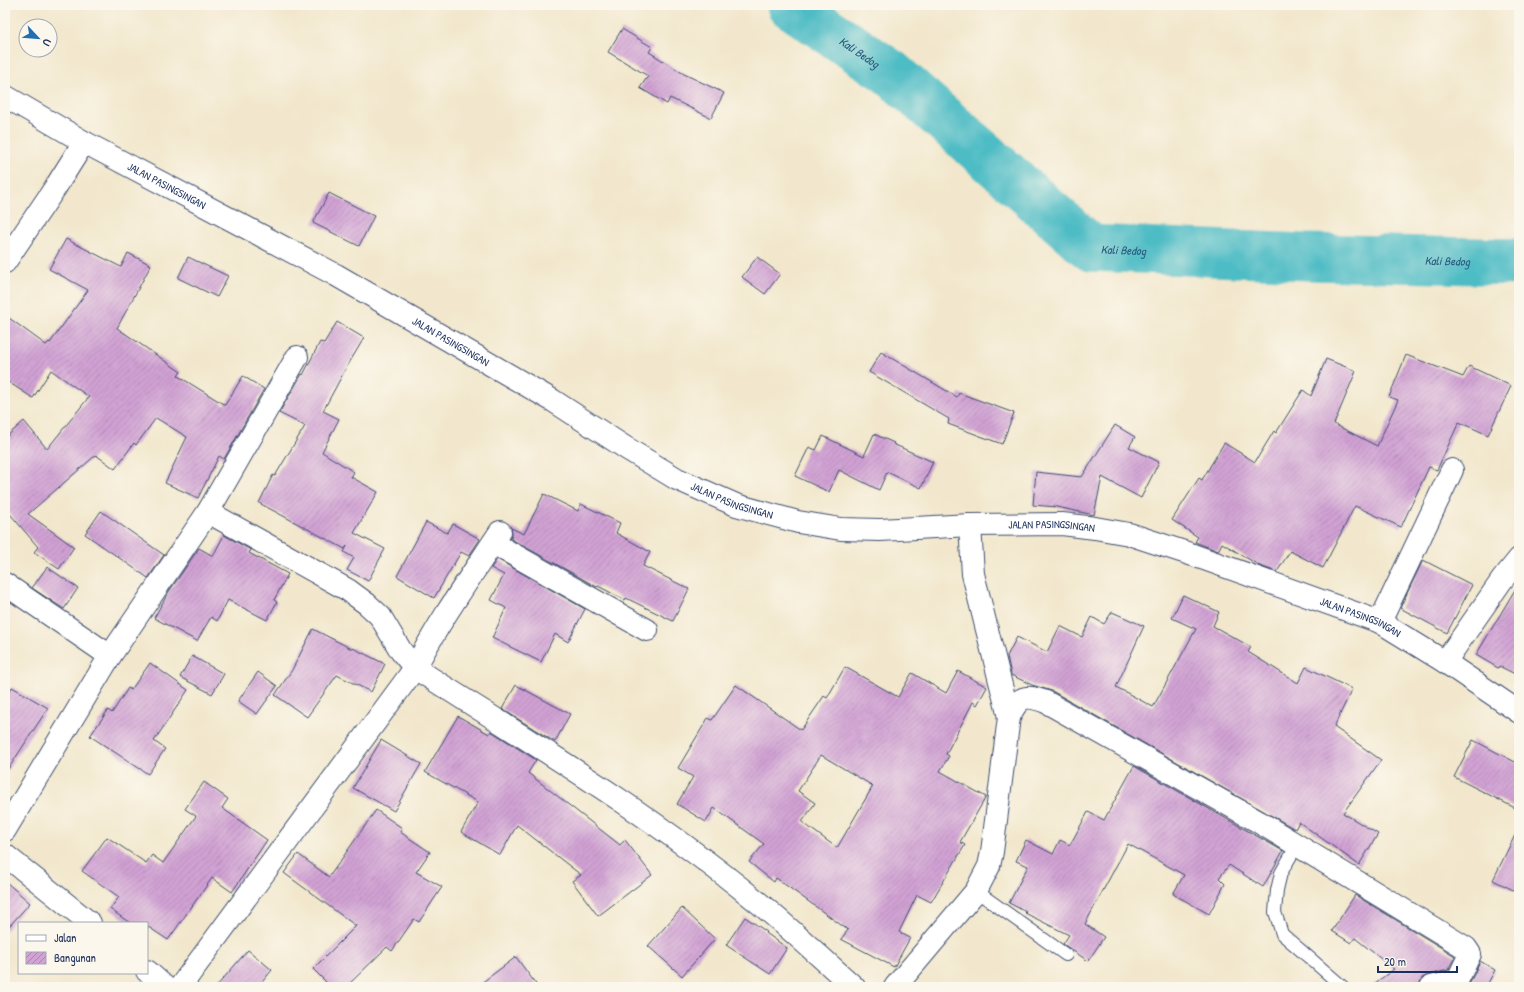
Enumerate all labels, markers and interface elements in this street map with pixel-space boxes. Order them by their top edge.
north arrow [18,18,58,58]
water label: Kali Bedog [836,32,884,72]
text: U [39,37,55,48]
street label: JALAN PASINGSINGAN [125,159,209,212]
water label: Kali Bedog [1100,240,1147,259]
water label: Kali Bedog [1424,251,1471,269]
street label: JALAN PASINGSINGAN [410,314,492,369]
street label: JALAN PASINGSINGAN [689,479,775,522]
street label: JALAN PASINGSINGAN [1008,517,1096,535]
street label: JALAN PASINGSINGAN [1318,594,1404,640]
legend [18,922,148,974]
text: Jalan [54,929,76,946]
scale bar [1378,948,1457,974]
text: Bangunan [54,949,96,966]
text: 20 m [1384,953,1406,970]

